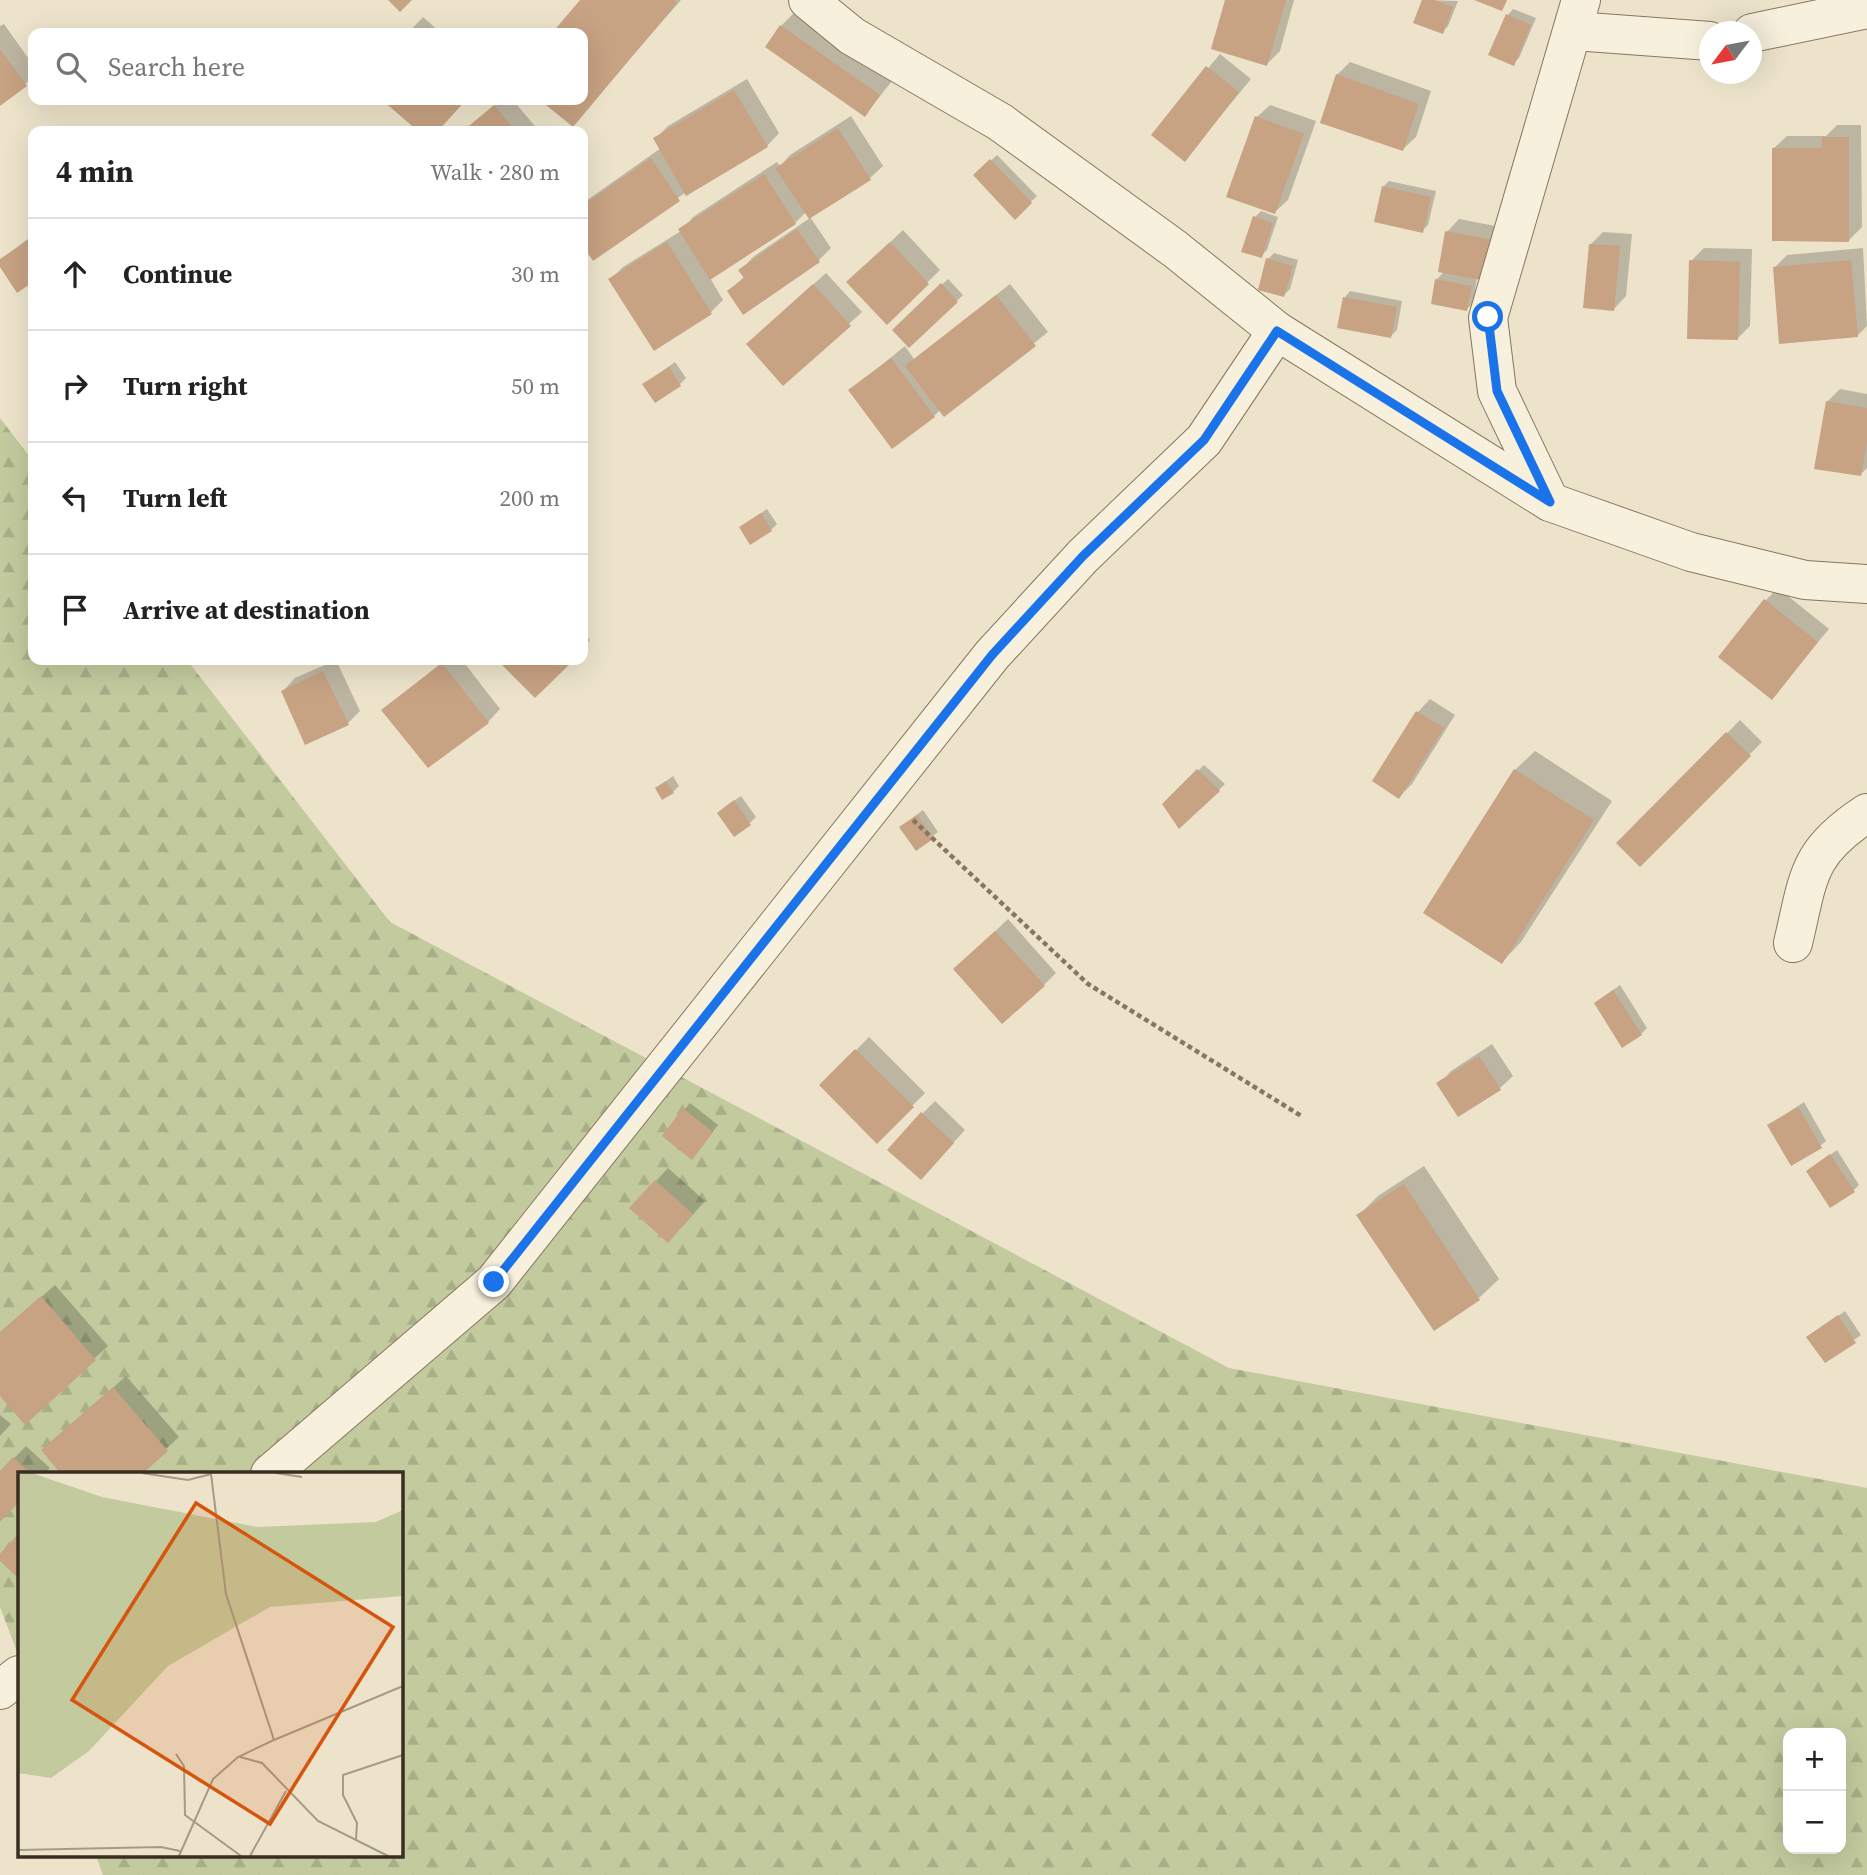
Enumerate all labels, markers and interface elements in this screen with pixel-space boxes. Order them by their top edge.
north arrow [1699,21,1762,84]
search box [28,28,588,105]
icon: search [52,48,90,86]
text: Search here [108,49,245,85]
text: 4 min [56,151,134,192]
text: Walk · 280 m [430,156,560,188]
icon: ahead [56,255,94,293]
text: Continue [123,256,232,292]
text: 30 m [511,258,560,290]
route start [1472,301,1503,332]
icon: right [56,367,94,405]
text: Turn right [123,368,247,404]
text: 50 m [511,370,560,402]
icon: left [56,479,94,517]
text: Turn left [123,480,227,516]
text: 200 m [499,482,560,514]
icon: arrive [56,591,94,629]
text: Arrive at destination [123,592,370,628]
route end [478,1266,509,1297]
inset map [18,1472,402,1857]
map controls [1783,1728,1846,1854]
button: + [1783,1728,1846,1791]
button: − [1783,1791,1846,1854]

